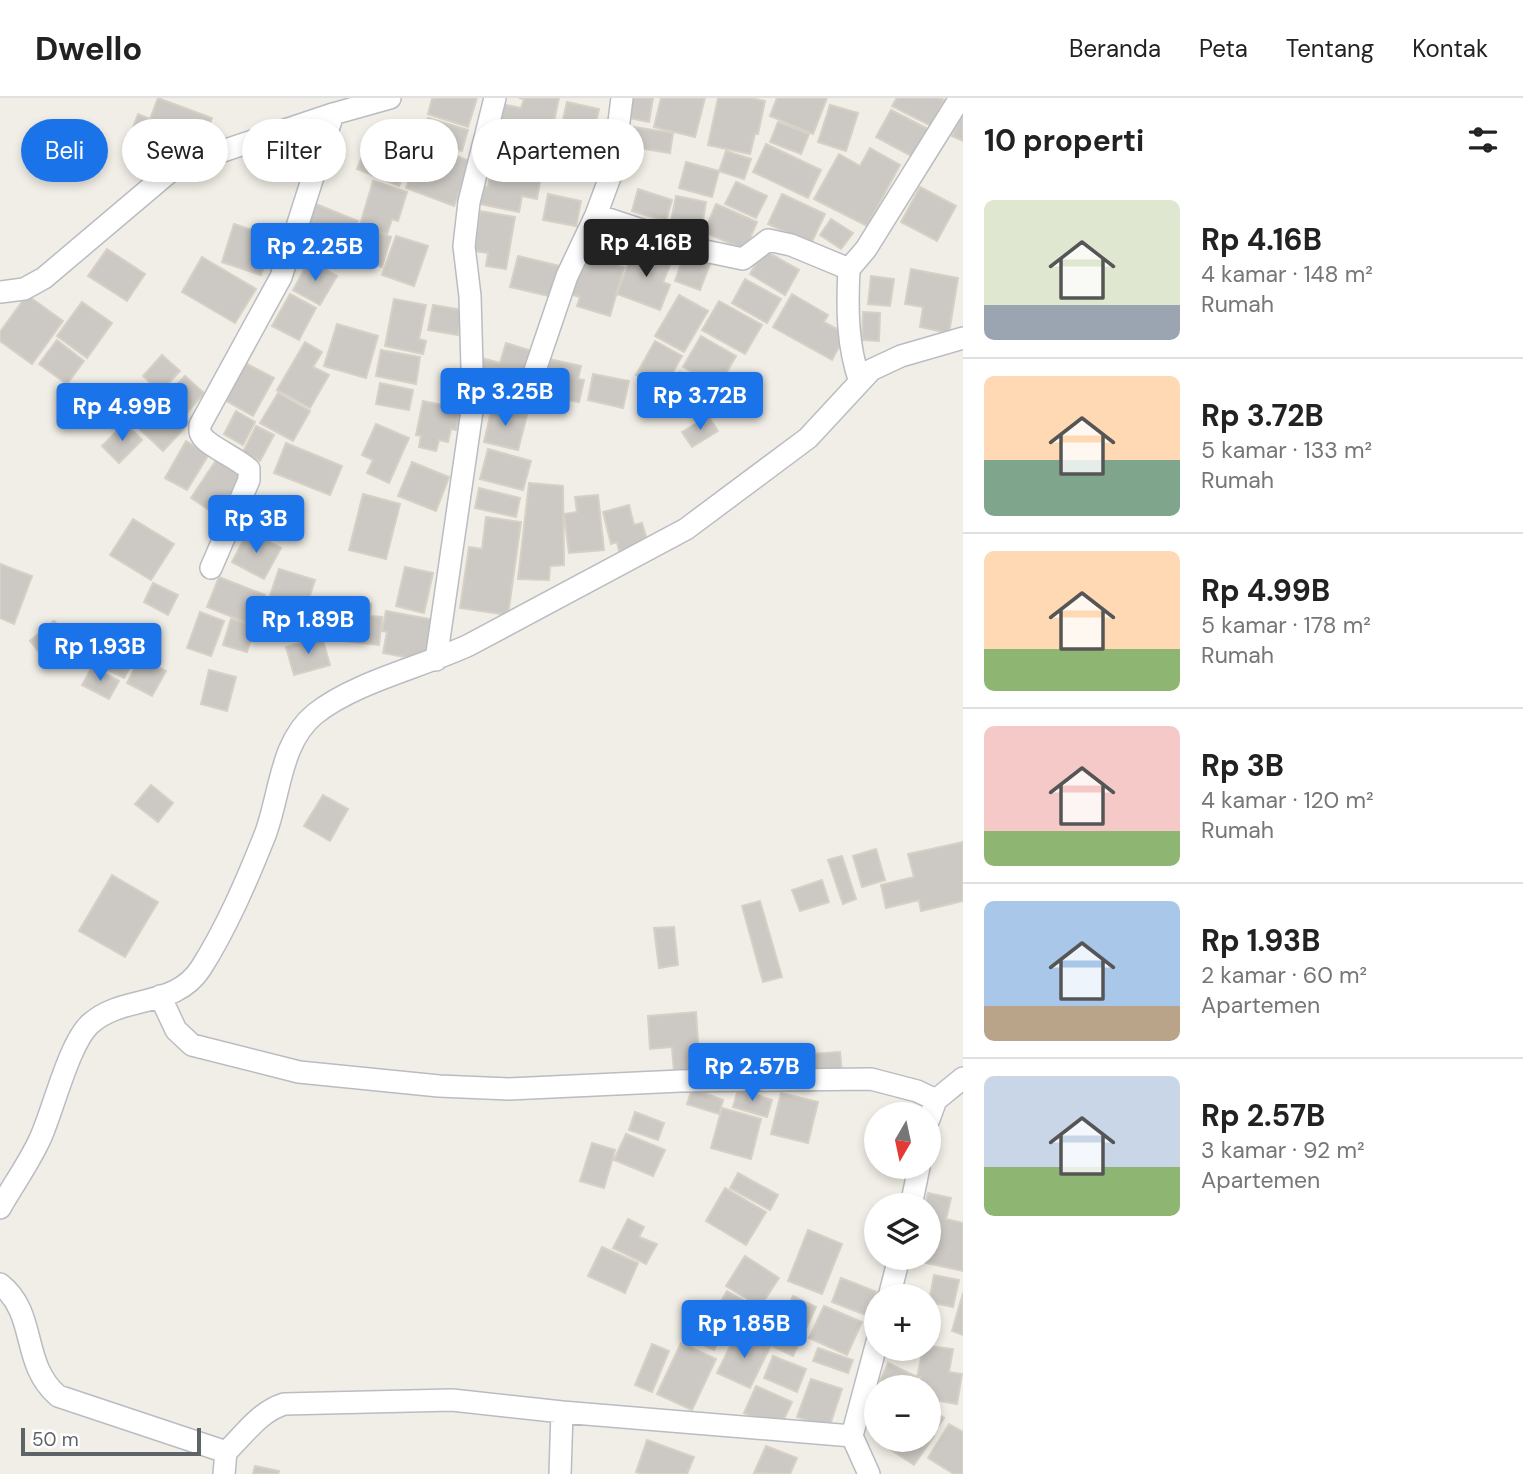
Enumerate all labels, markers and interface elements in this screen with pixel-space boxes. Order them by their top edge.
text: Dwello [35,27,142,70]
text: Beranda [1069,33,1161,64]
text: Peta [1199,33,1248,64]
text: Tentang [1286,33,1374,64]
text: Kontak [1412,33,1488,64]
chip: Beli [21,119,108,182]
chip: Sewa [122,119,228,182]
chip: Filter [242,119,346,182]
chip: Baru [360,119,458,182]
chip: Apartemen [472,119,644,182]
text: 10 properti [984,121,1144,160]
icon: filters [1464,121,1502,159]
pin: Rp 4.16B [574,220,718,279]
text: Rp 4.16B [1201,220,1322,259]
pin: Rp 2.25B [243,223,387,283]
text: Rp 4.16B [600,227,692,257]
icon: home [1040,228,1124,312]
text: Rp 2.25B [267,231,363,261]
text: 4 kamar · 148 m² [1201,259,1373,289]
text: Rumah [1201,289,1274,319]
pin: Rp 3.25B [433,368,577,428]
pin: Rp 3.72B [628,372,772,432]
text: Rp 3.25B [457,376,553,406]
text: Rp 3.72B [653,380,747,410]
pin: Rp 4.99B [50,384,194,443]
text: Rp 4.99B [73,391,171,421]
text: Rp 3.72B [1201,396,1324,435]
icon: home [1040,404,1124,488]
text: 5 kamar · 133 m² [1201,435,1372,465]
text: Rumah [1201,465,1274,495]
pin: Rp 3B [207,496,305,555]
text: Rp 3B [224,503,288,533]
text: Rp 4.99B [1201,571,1330,610]
icon: home [1040,579,1124,663]
pin: Rp 1.89B [236,596,380,656]
text: Rp 1.89B [262,604,354,634]
text: 5 kamar · 178 m² [1201,610,1371,640]
pin: Rp 1.93B [28,624,172,683]
text: Rp 1.93B [54,631,146,661]
text: Rumah [1201,640,1274,670]
text: Rp 3B [1201,746,1284,785]
icon: home [1040,754,1124,838]
text: 4 kamar · 120 m² [1201,785,1374,815]
text: Rumah [1201,815,1274,845]
text: Rp 1.93B [1201,921,1320,960]
icon: home [1040,929,1124,1013]
text: 2 kamar · 60 m² [1201,960,1367,990]
text: Apartemen [1201,990,1320,1020]
pin: Rp 2.57B [680,1044,824,1103]
text: Rp 2.57B [704,1051,800,1081]
text: Rp 2.57B [1201,1096,1325,1135]
north arrow [864,1102,942,1180]
map controls [864,1102,941,1452]
icon: home [1040,1104,1124,1188]
text: 3 kamar · 92 m² [1201,1135,1365,1165]
text: Apartemen [1201,1165,1320,1195]
button: layers [864,1193,941,1270]
button: + [864,1284,941,1361]
pin: Rp 1.85B [672,1300,816,1360]
text: Rp 1.85B [698,1308,790,1338]
button: − [864,1375,941,1452]
scale bar [21,1425,201,1457]
text: 50 m [32,1427,79,1452]

